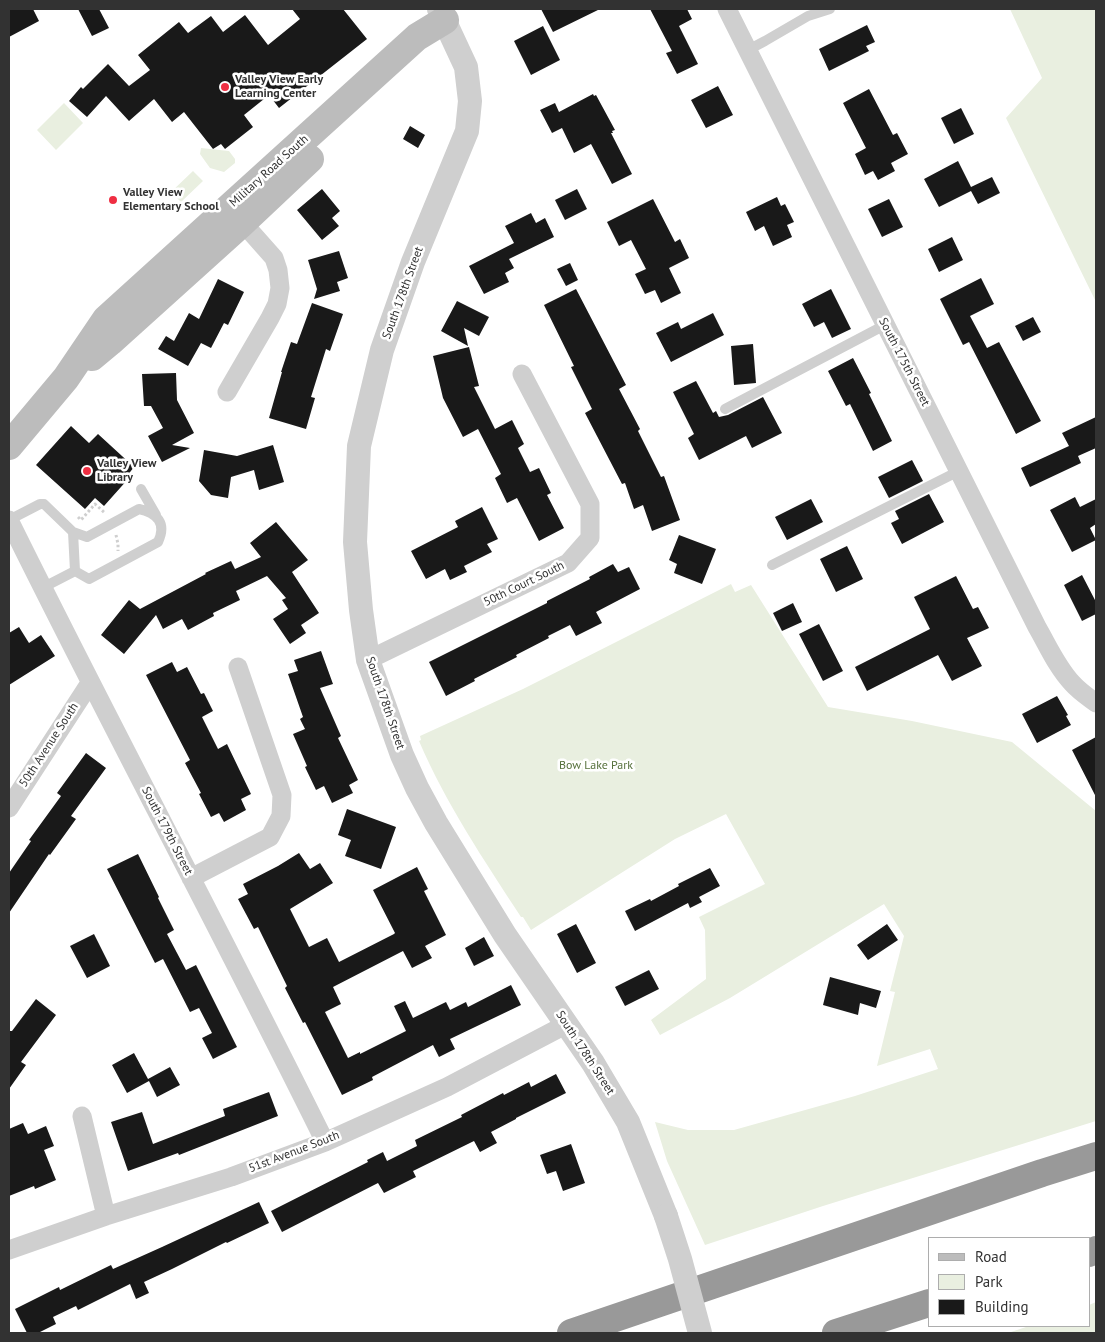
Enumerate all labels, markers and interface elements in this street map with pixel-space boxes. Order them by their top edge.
place label: Valley View Early Learning Center [235,73,323,101]
marker: Valley View Early Learning Center [219,81,231,93]
street label: Military Road South [227,132,311,210]
place label: Valley View Elementary School [123,186,219,214]
marker: Valley View Elementary School [107,194,119,206]
street label: South 178th Street [380,245,426,341]
street label: South 175th Street [876,315,932,409]
place label: Valley View Library [97,457,156,485]
marker: Valley View Library [81,465,93,477]
street label: 50th Court South [481,558,567,610]
street label: South 178th Street [362,655,408,751]
street label: 50th Avenue South [16,700,82,790]
park label: Bow Lake Park [559,759,633,773]
street label: South 179th Street [139,784,195,878]
street label: South 178th Street [552,1008,618,1098]
street label: 51st Avenue South [247,1128,341,1176]
legend [928,1237,1090,1327]
text: Road [975,1247,1007,1266]
text: Park [975,1272,1003,1291]
text: Building [975,1297,1029,1316]

